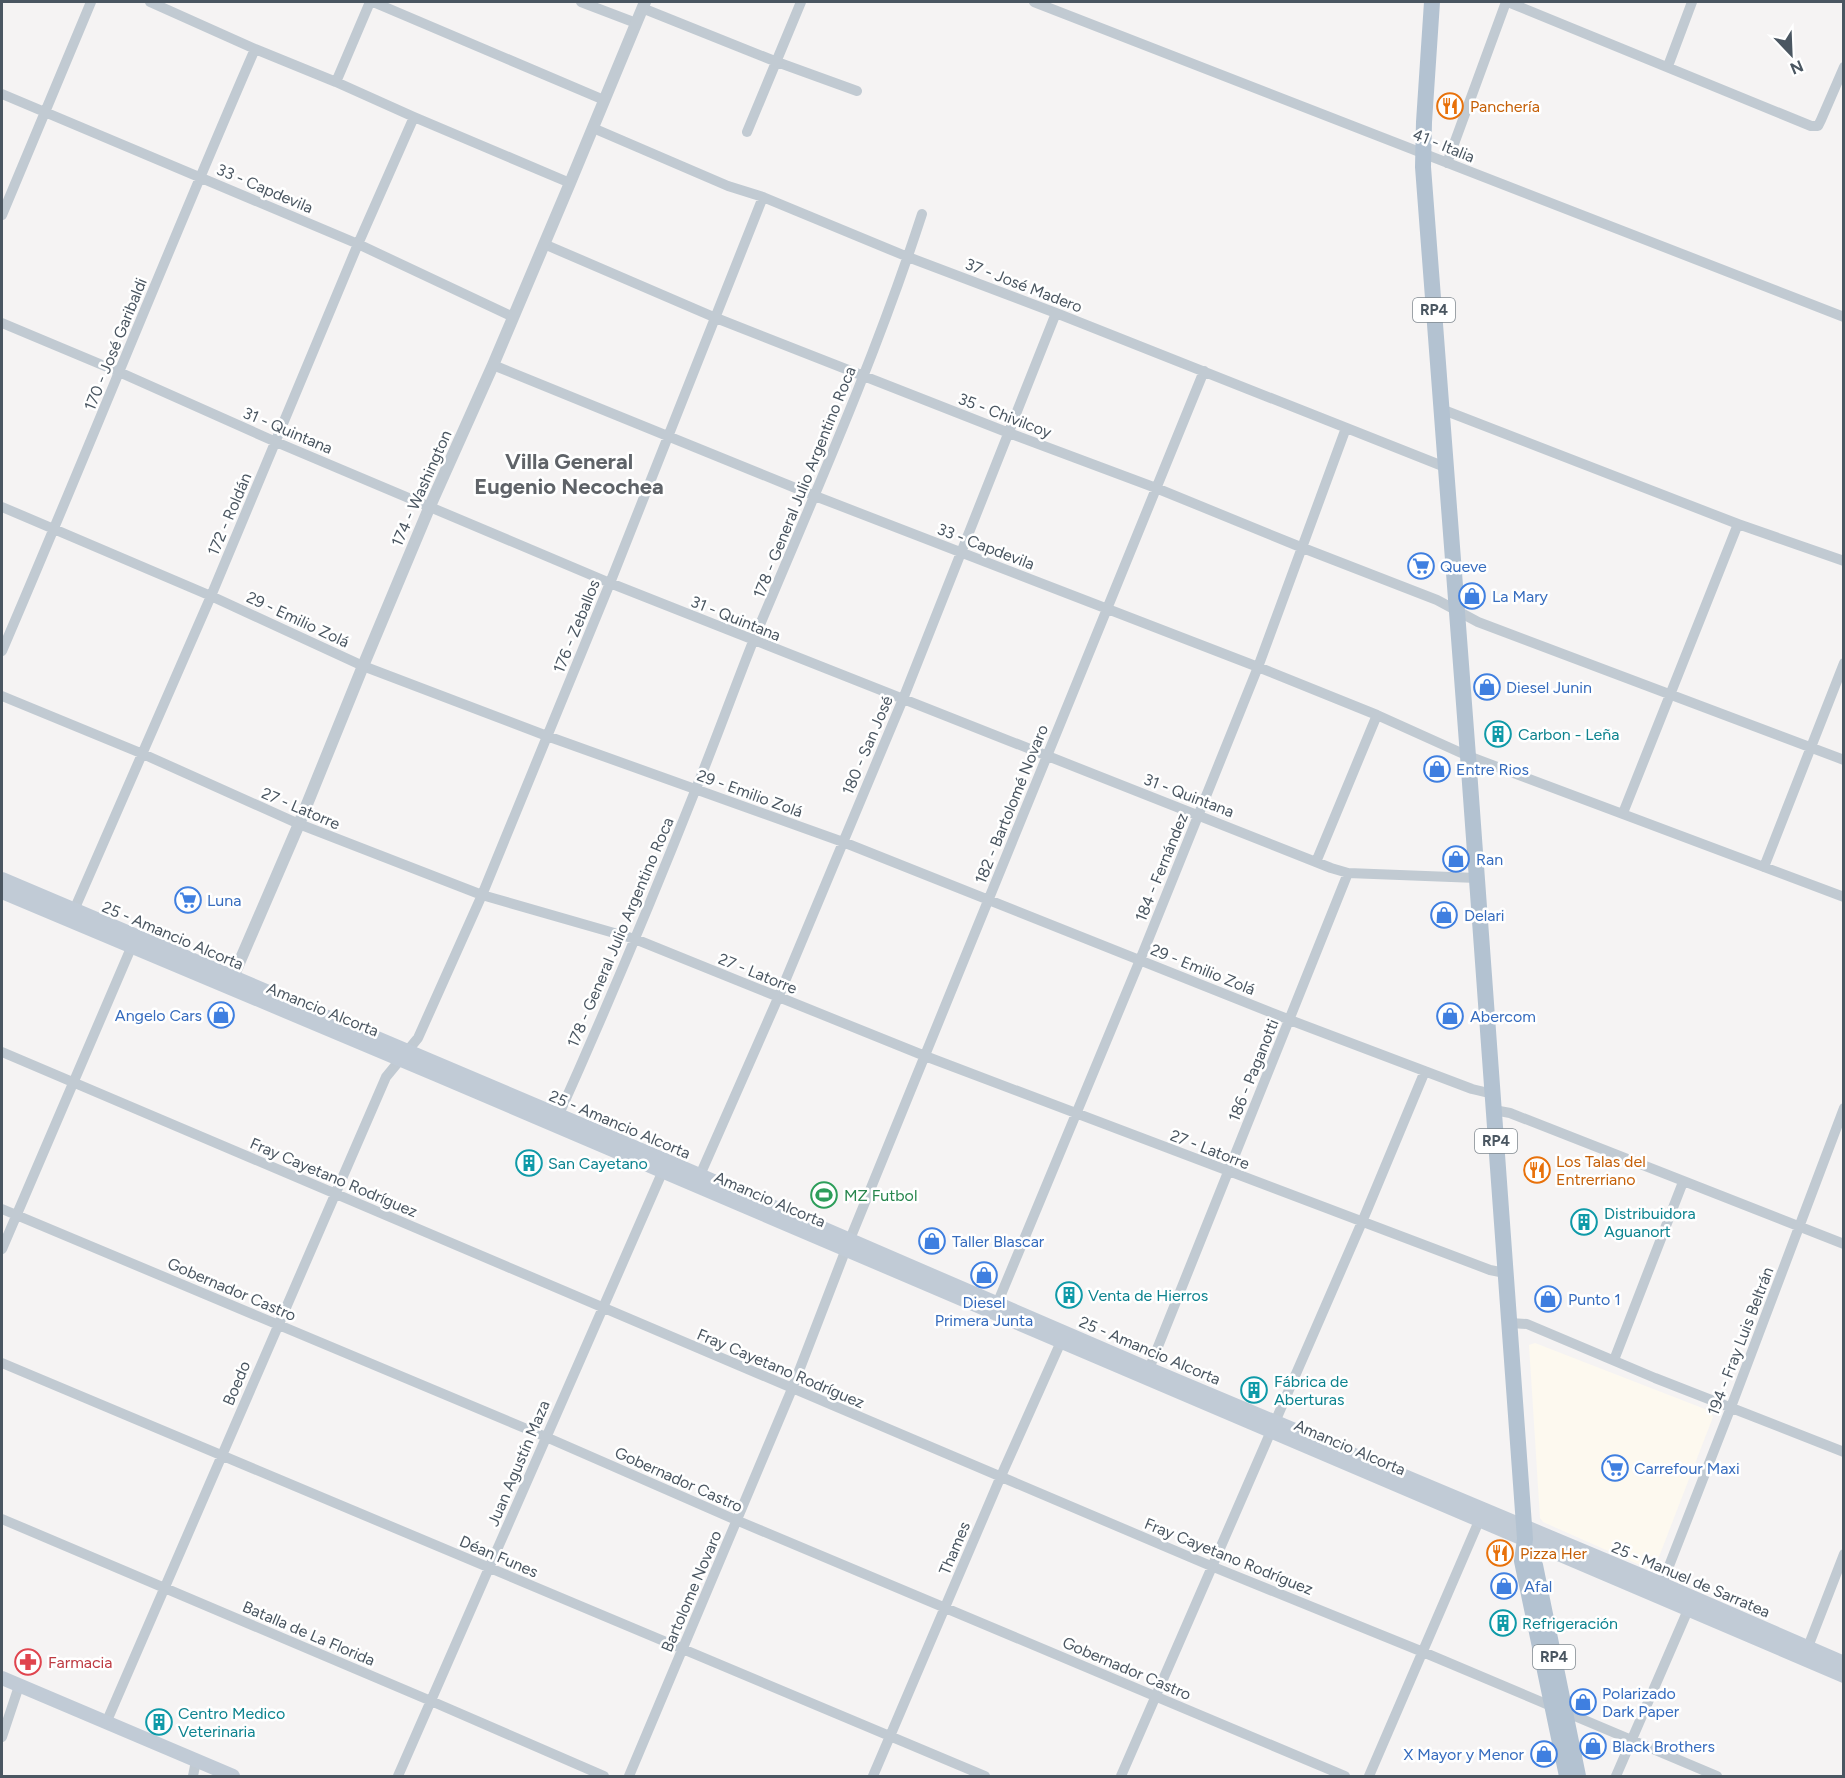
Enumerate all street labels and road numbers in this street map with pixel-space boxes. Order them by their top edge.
street label: 41 - Italia [1410,124,1478,166]
street label: 33 - Capdevila [214,160,316,217]
street label: 37 - José Madero [963,254,1085,317]
street label: 170 - José Garibaldi [80,275,151,413]
road number: RP4 [1413,298,1455,322]
street label: 178 - General Julio Argentino Roca [749,364,860,601]
street label: 35 - Chivilcoy [956,389,1055,442]
street label: 31 - Quintana [240,403,335,458]
street label: 174 - Washington [387,427,456,549]
street label: 172 - Roldán [204,470,255,558]
street label: 33 - Capdevila [934,519,1037,574]
street label: 176 - Zeballos [549,577,604,676]
street label: 29 - Emilio Zolá [243,587,352,652]
street label: 31 - Quintana [688,592,784,645]
street label: 180 - San José [838,693,897,798]
street label: 182 - Bartolomé Novaro [971,722,1052,887]
street label: 29 - Emilio Zolá [694,766,805,821]
street label: 31 - Quintana [1141,770,1237,821]
street label: 27 - Latorre [259,783,343,834]
street label: 184 - Fernández [1131,810,1192,924]
street label: 178 - General Julio Argentino Roca [563,814,678,1050]
street label: 25 - Amancio Alcorta [99,897,246,974]
street label: 29 - Emilio Zolá [1148,940,1258,999]
street label: 27 - Latorre [716,949,800,998]
street label: Amancio Alcorta [264,978,382,1041]
street label: 186 - Paganotti [1224,1016,1283,1124]
street label: 25 - Amancio Alcorta [546,1086,693,1163]
street label: 27 - Latorre [1167,1126,1252,1173]
road number: RP4 [1475,1129,1517,1153]
street label: Fray Cayetano Rodríguez [247,1134,420,1221]
street label: Amancio Alcorta [711,1167,828,1231]
street label: Gobernador Castro [165,1254,299,1325]
street label: 194 - Fray Luis Beltrán [1703,1264,1778,1418]
street label: 25 - Amancio Alcorta [1076,1312,1223,1389]
street label: Fray Cayetano Rodríguez [694,1325,867,1412]
street label: Boedo [219,1358,254,1408]
street label: Juan Agustín Maza [483,1397,554,1529]
street label: Amancio Alcorta [1291,1415,1408,1479]
street label: Gobernador Castro [612,1443,746,1516]
street label: Fray Cayetano Rodríguez [1142,1514,1316,1599]
street label: Thames [935,1519,974,1578]
street label: Bartolome Novaro [657,1528,726,1655]
street label: Déan Funes [457,1531,541,1581]
street label: 25 - Manuel de Sarratea [1609,1537,1773,1621]
street label: Batalla de La Florida [240,1597,378,1670]
street label: Gobernador Castro [1060,1633,1194,1704]
road number: RP4 [1533,1645,1575,1669]

